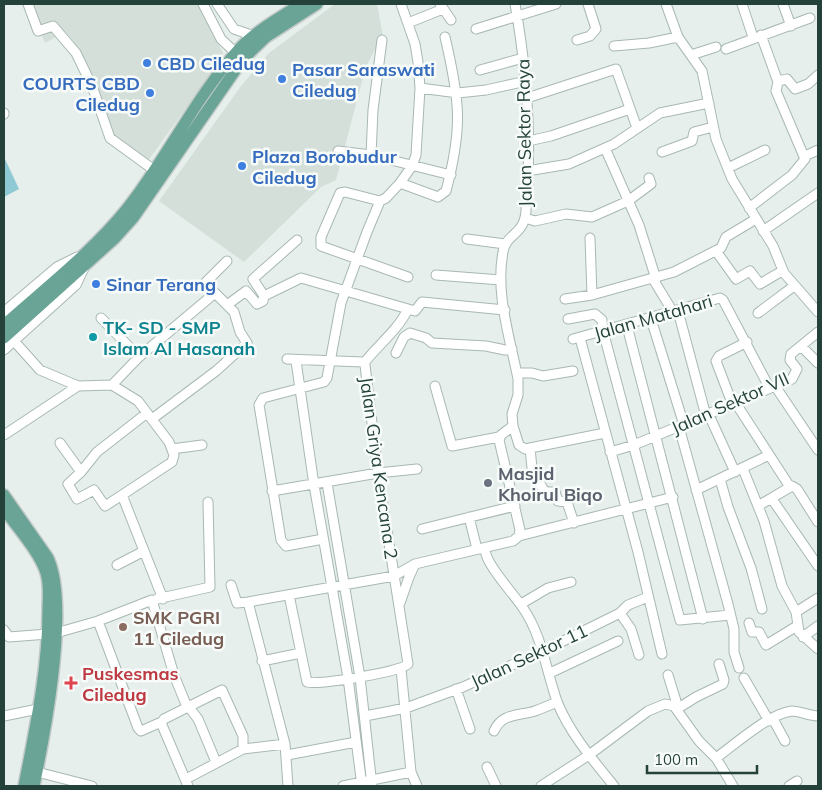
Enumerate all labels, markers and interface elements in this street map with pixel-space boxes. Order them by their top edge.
place label: CBD Ciledug [157,52,265,75]
marker: CBD Ciledug [141,57,153,69]
place label: Pasar Saraswati Ciledug [292,58,435,102]
street label: Jalan Sektor Raya [511,59,537,207]
place label: COURTS CBD Ciledug [23,72,140,116]
marker: Pasar Saraswati Ciledug [276,73,288,85]
marker: COURTS CBD Ciledug [144,87,156,99]
place label: Plaza Borobudur Ciledug [252,145,398,189]
marker: Plaza Borobudur Ciledug [236,160,248,172]
place label: Sinar Terang [106,273,216,296]
marker: Sinar Terang [90,278,102,290]
street label: Jalan Matahari [591,289,715,345]
place label: TK- SD - SMP Islam Al Hasanah [103,316,255,360]
marker: TK- SD - SMP Islam Al Hasanah [87,331,99,343]
street label: Jalan Sektor VII [667,367,793,439]
street label: Jalan Griya Kencana 2 [355,375,403,561]
place label: Masjid Khoirul Biqo [498,462,603,506]
marker: Masjid Khoirul Biqo [482,477,494,489]
place label: SMK PGRI 11 Ciledug [133,606,224,650]
street label: Jalan Sektor 11 [467,619,591,693]
marker: SMK PGRI 11 Ciledug [117,621,129,633]
place label: Puskesmas Ciledug [82,662,179,706]
marker: Puskesmas Ciledug [64,676,78,690]
scale bar [647,742,757,774]
text: 100 m [654,750,698,769]

